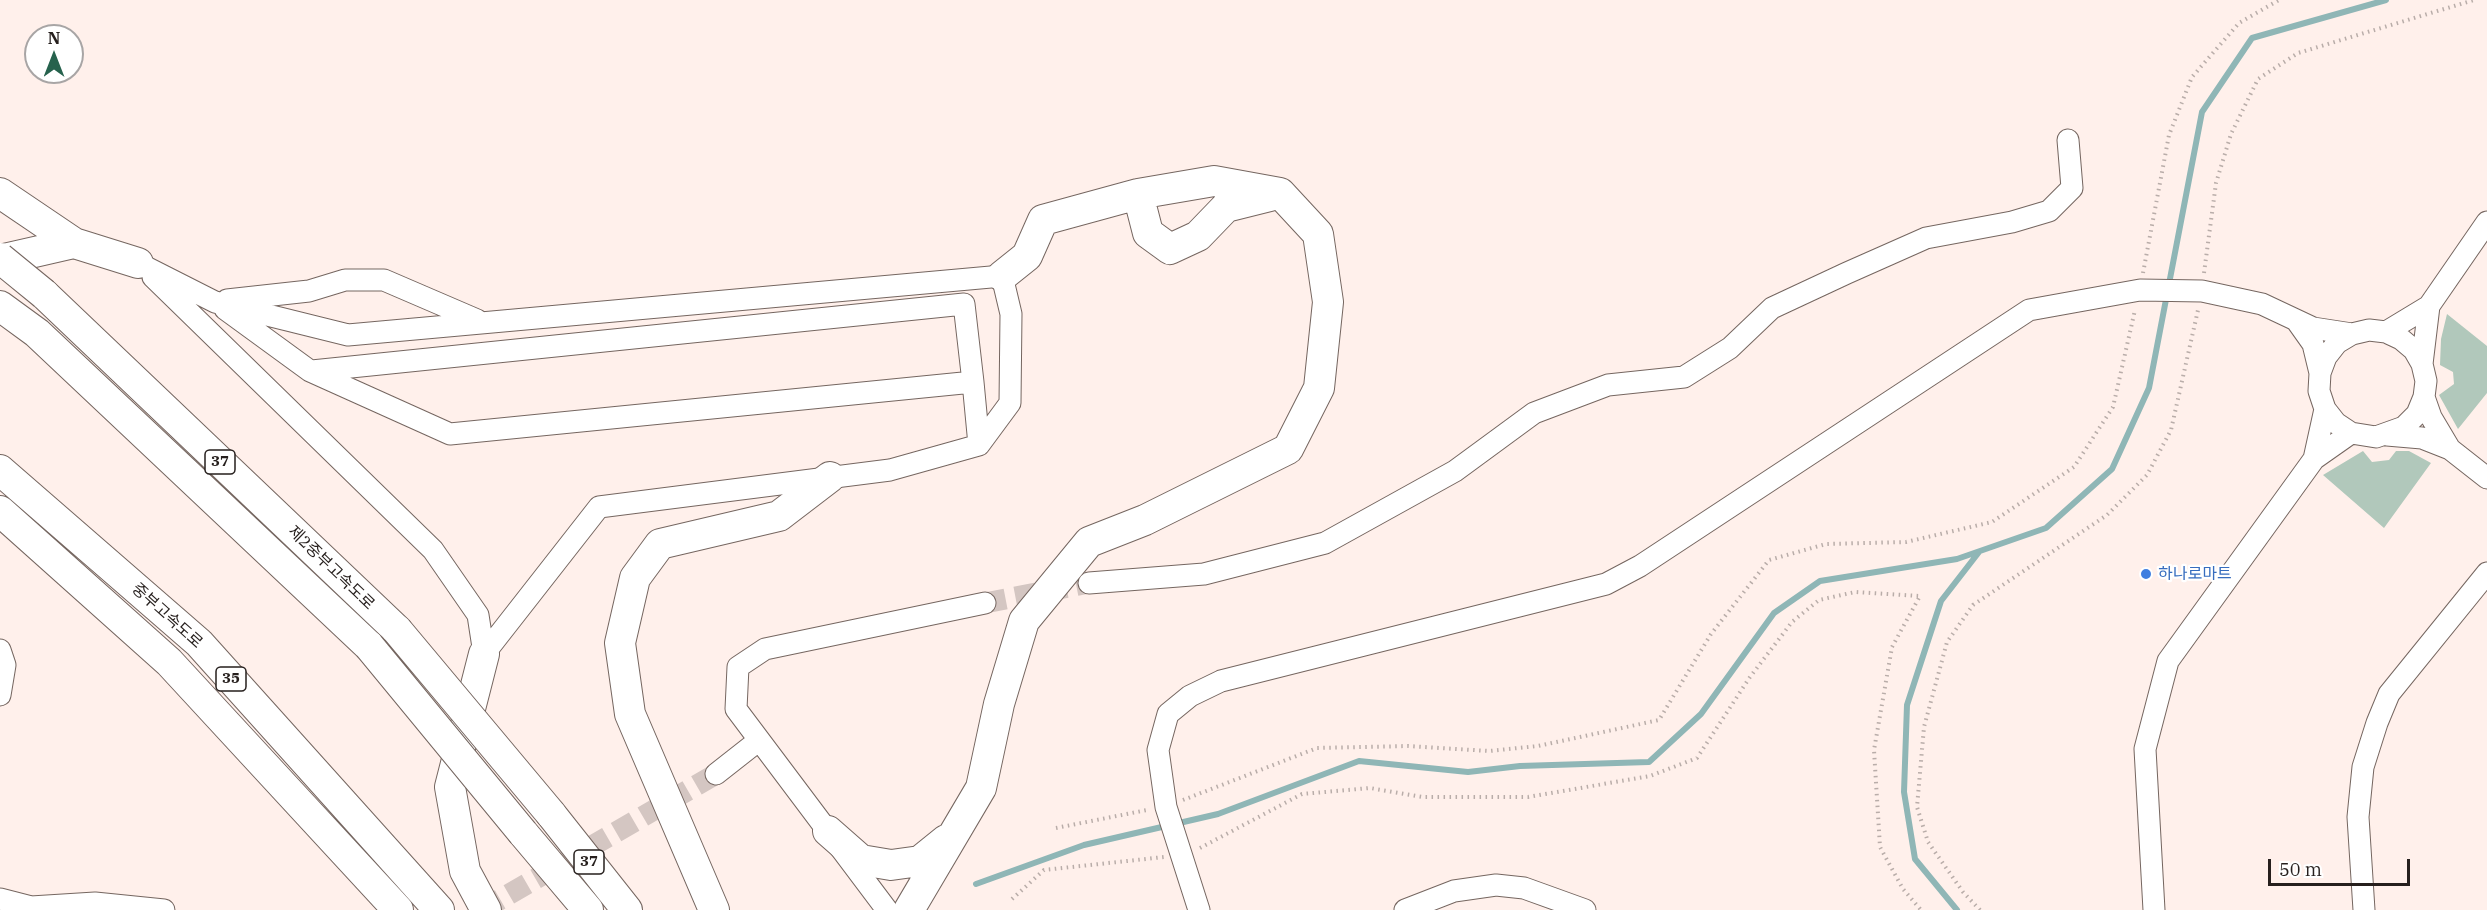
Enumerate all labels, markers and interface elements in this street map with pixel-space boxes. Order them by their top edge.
north arrow [24,24,84,84]
text: N [48,28,60,48]
road number: 37 [205,450,235,474]
street label: 제2중부고속도로 [284,522,378,614]
place label: 하나로마트 [2158,564,2232,584]
marker: 하나로마트 [2139,567,2153,581]
street label: 중부고속도로 [128,579,206,653]
road number: 35 [216,667,246,691]
scale bar [2271,847,2414,885]
road number: 37 [574,850,604,874]
text: 50 m [2279,858,2322,881]

